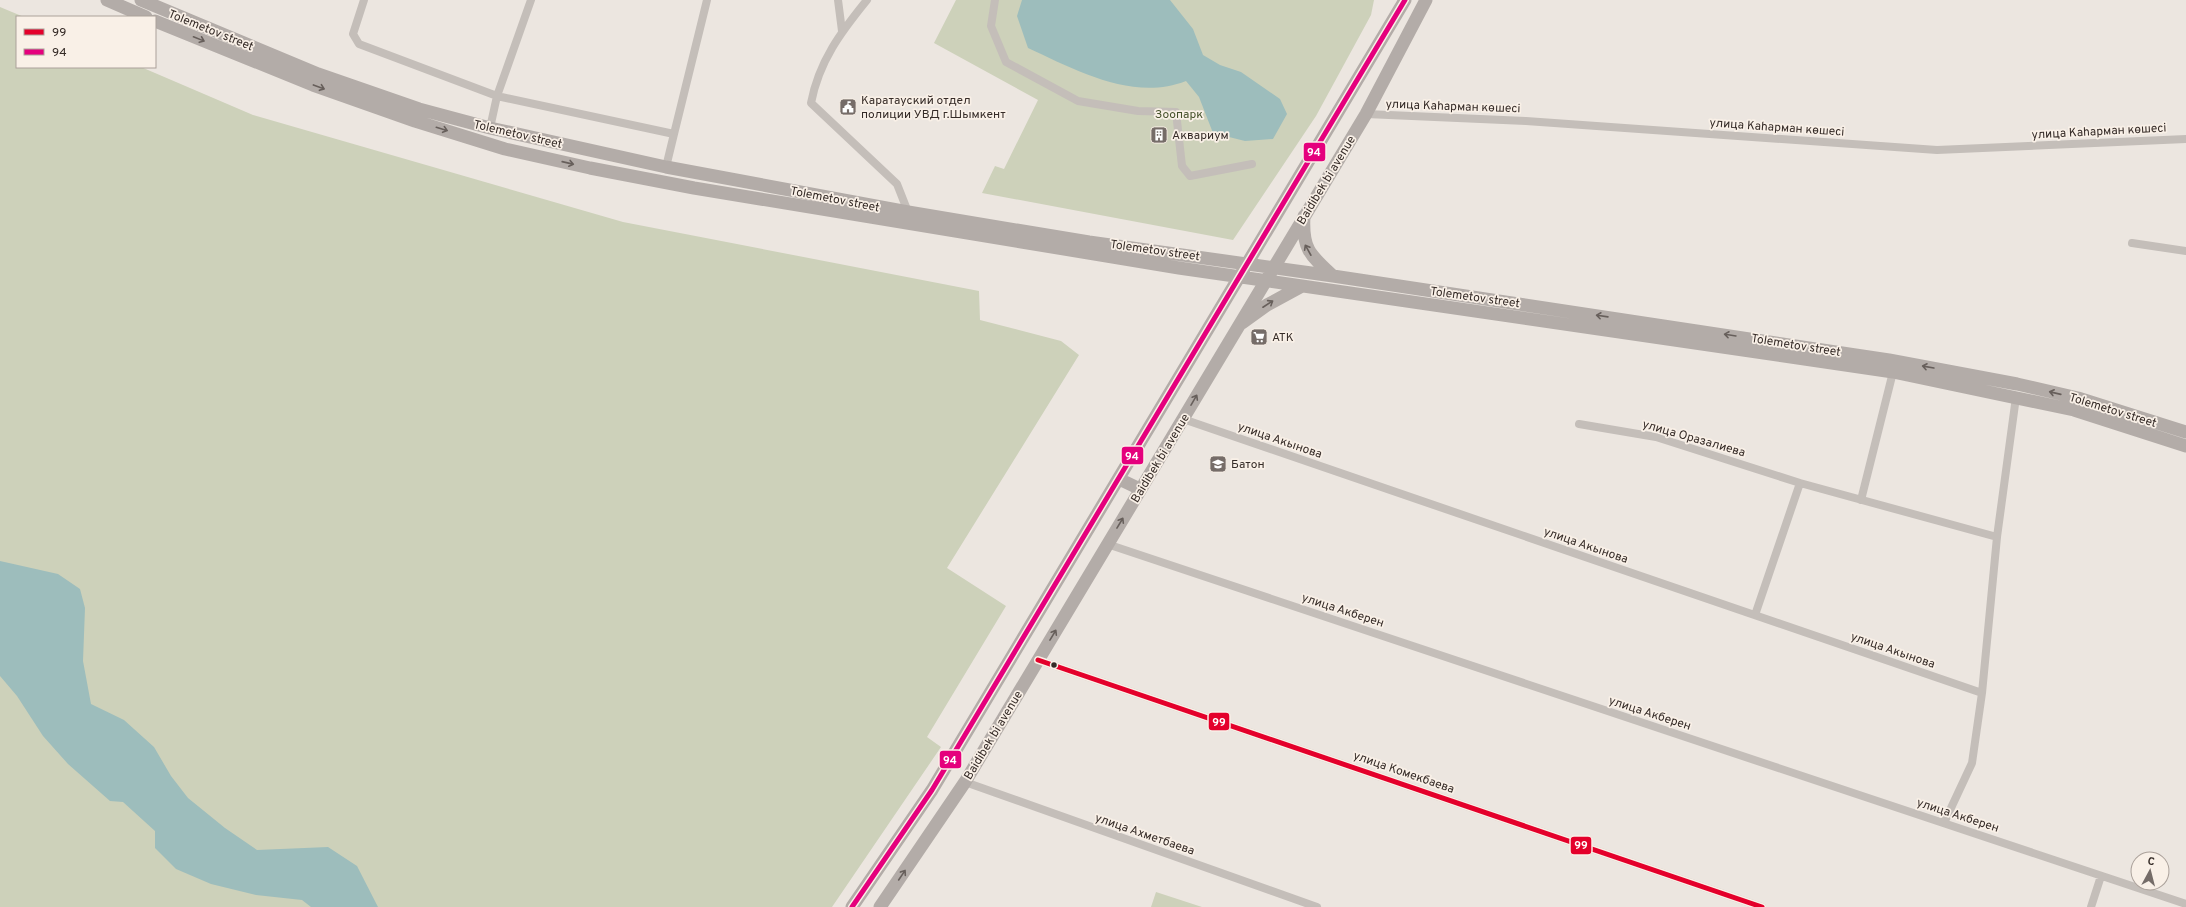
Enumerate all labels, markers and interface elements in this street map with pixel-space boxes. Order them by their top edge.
street label: Tolemetov street [166,7,256,55]
legend [16,16,156,68]
text: 99 [52,25,66,41]
one-way arrow [192,35,204,43]
text: 94 [52,45,67,61]
one-way arrow [313,84,326,91]
place label: Каратауский отдел полиции УВД г.Шымкент [861,93,1006,123]
public building icon: Каратауский отдел полиции УВД г.Шымкент [838,97,858,117]
street label: улица Каһарман көшесі [1385,97,1521,117]
park label: Зоопарк [1155,107,1203,123]
street label: улица Каһарман көшесі [1709,115,1845,141]
street label: Tolemetov street [472,117,564,153]
street label: улица Каһарман көшесі [2031,120,2167,144]
building icon: Аквариум [1149,125,1169,145]
one-way arrow [436,126,449,133]
place label: Аквариум [1172,128,1229,144]
street label: Baidibek bi avenue [1294,133,1360,228]
line badge: 94 [1303,142,1326,162]
text: 94 [1307,146,1321,160]
one-way arrow [561,160,574,168]
street label: Tolemetov street [789,183,881,216]
street label: Tolemetov street [1109,237,1201,265]
one-way arrow [1304,244,1312,256]
street label: Tolemetov street [1429,284,1521,312]
one-way arrow [1263,300,1274,308]
one-way arrow [1596,312,1609,320]
supermarket icon: АТК [1249,327,1269,347]
place label: АТК [1272,330,1294,346]
one-way arrow [1724,331,1737,339]
street label: Tolemetov street [1750,331,1842,361]
one-way arrow [1921,363,1934,371]
one-way arrow [2049,388,2062,396]
street label: Tolemetov street [2067,390,2158,432]
one-way arrow [1191,394,1199,406]
street label: Baidibek bi avenue [1128,411,1194,506]
street label: улица Оразалиева [1640,417,1747,461]
street label: улица Акынова [1235,419,1324,463]
line badge: 94 [1121,446,1144,465]
text: 94 [1125,450,1139,464]
school or university icon: Батон [1208,454,1228,474]
place label: Батон [1231,457,1265,473]
one-way arrow [1116,518,1124,529]
street label: улица Акынова [1541,524,1630,568]
street label: улица Акберен [1299,590,1386,632]
one-way arrow [1050,629,1058,641]
street label: улица Акынова [1848,629,1937,673]
unlabelled marker [1049,660,1059,670]
street label: Baidibek bi avenue [961,688,1027,783]
street label: улица Акберен [1606,693,1693,735]
line badge: 99 [1208,712,1230,731]
text: 99 [1212,716,1226,730]
street label: улица Комекбаева [1351,748,1456,798]
line badge: 94 [939,750,962,769]
text: 94 [943,754,957,768]
street label: улица Акберен [1914,795,2001,837]
street label: улица Ахметбаева [1093,810,1197,859]
line badge: 99 [1570,836,1592,855]
text: 99 [1574,839,1588,853]
north arrow [2130,851,2170,891]
text: С [2147,855,2155,869]
one-way arrow [898,870,906,881]

